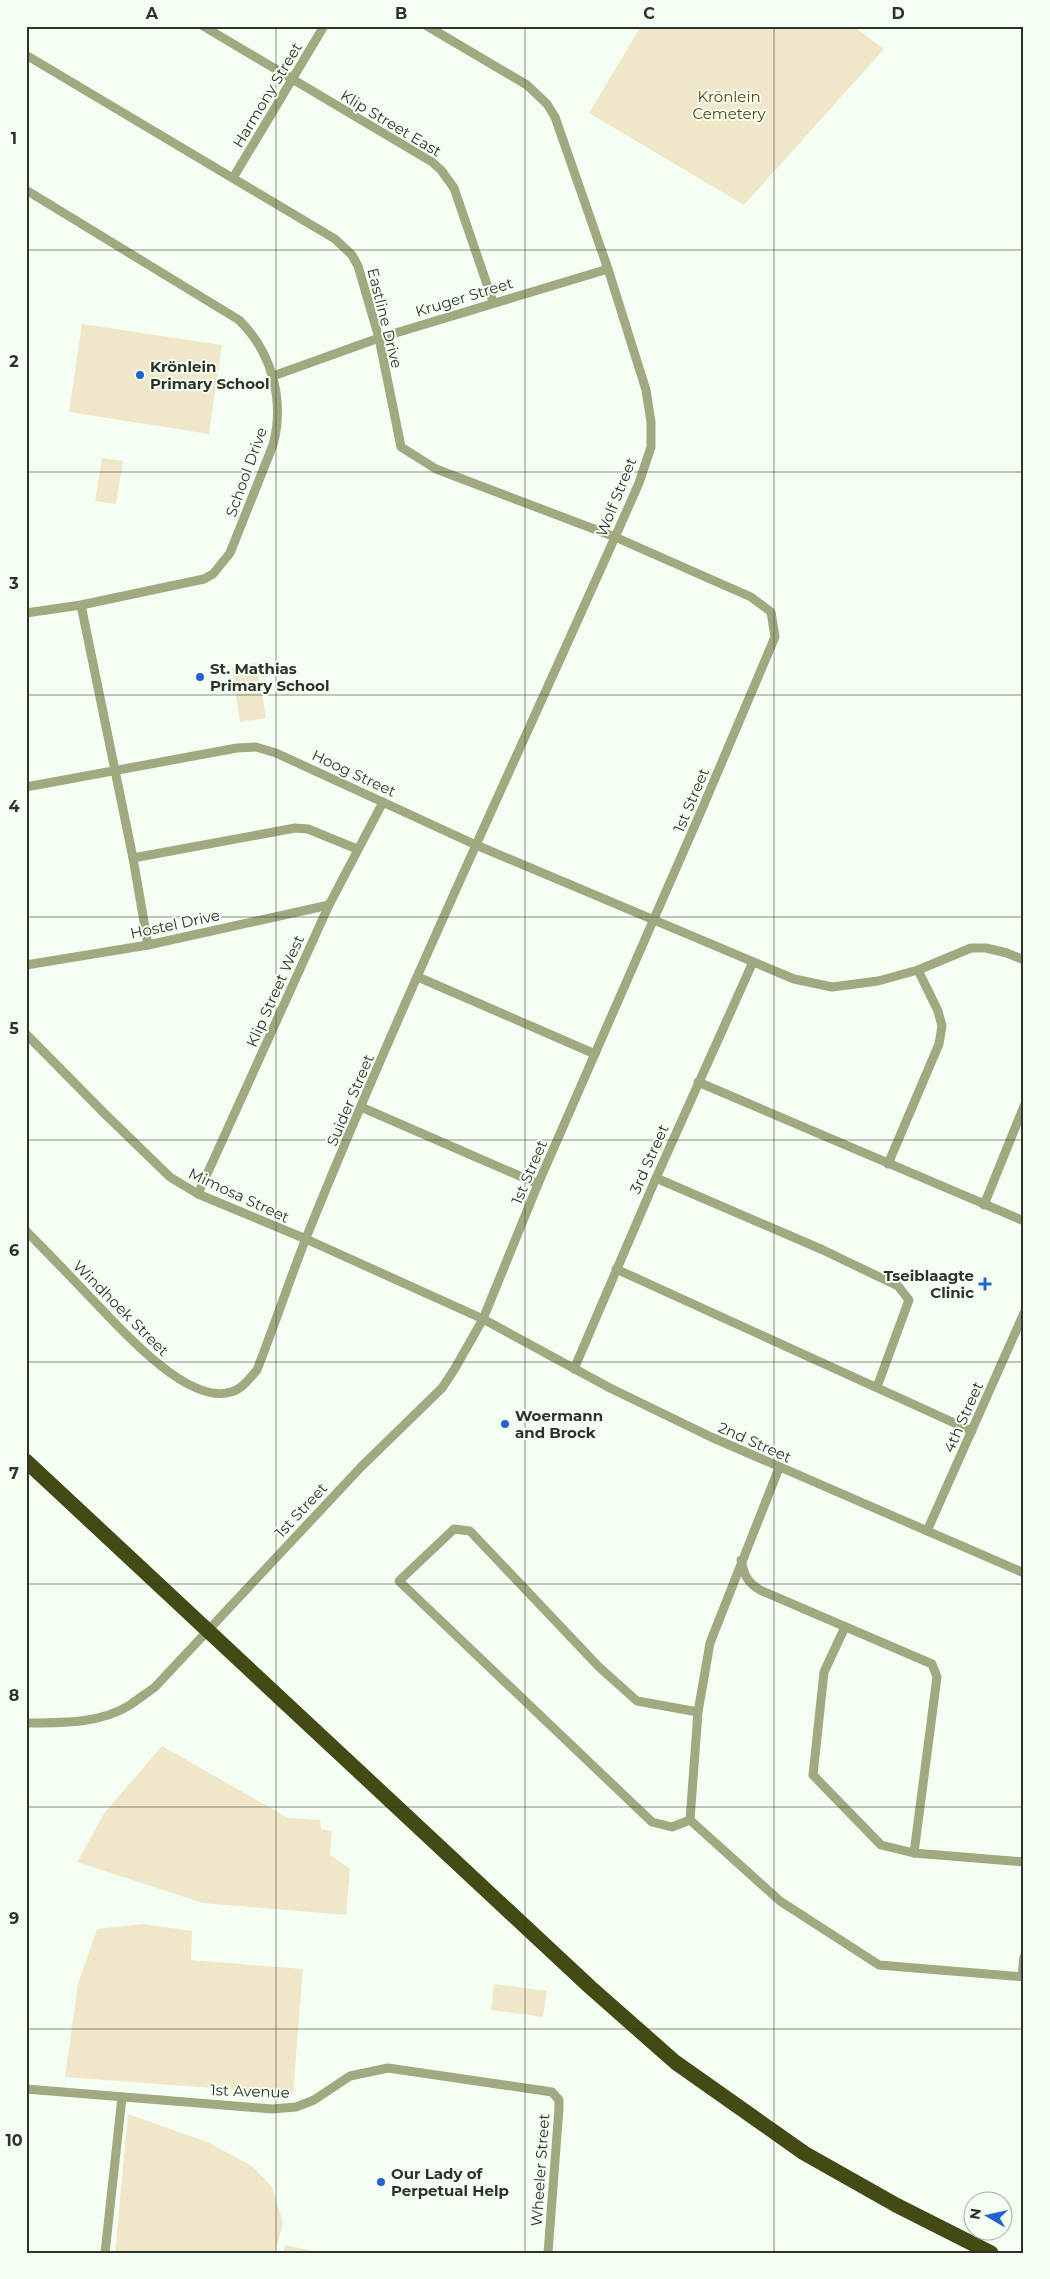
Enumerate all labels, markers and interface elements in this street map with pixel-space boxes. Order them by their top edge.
text: A [145,4,159,23]
text: B [395,4,407,23]
text: C [643,4,655,23]
text: D [891,4,905,23]
street label: Harmony Street [228,39,306,151]
street label: Klip Street East [337,85,445,161]
park label: Krönlein Cemetery [692,87,766,123]
text: 1 [11,129,17,148]
street label: Eastline Drive [363,266,407,370]
street label: Kruger Street [413,273,515,321]
text: 2 [9,352,19,371]
place label: Krönlein Primary School [150,357,269,393]
marker: Krönlein Primary School [134,369,146,381]
street label: School Drive [221,425,271,519]
street label: Wolf Street [592,455,640,539]
text: 3 [8,574,19,593]
place label: St. Mathias Primary School [210,659,329,695]
marker: St. Mathias Primary School [194,671,206,683]
street label: Hoog Street [309,745,399,801]
street label: 1st Street [669,765,713,835]
text: 4 [8,797,20,816]
street label: Hostel Drive [128,905,222,943]
street label: Klip Street West [242,932,308,1050]
text: 5 [9,1019,19,1038]
street label: Suider Street [322,1051,378,1149]
street label: 3rd Street [625,1121,673,1197]
street label: 1st Street [507,1137,551,1207]
street label: Mimosa Street [186,1163,292,1227]
text: 6 [9,1241,19,1260]
street label: Windhoek Street [69,1256,173,1360]
place label: Tseiblaagte Clinic [884,1266,974,1302]
marker: Tseiblaagte Clinic [978,1277,992,1291]
street label: 4th Street [939,1379,987,1455]
place label: Woermann and Brock [515,1406,603,1442]
street label: 2nd Street [715,1417,795,1467]
marker: Woermann and Brock [499,1418,511,1430]
text: 7 [9,1464,19,1483]
street label: 1st Street [271,1479,331,1541]
text: 8 [9,1686,19,1705]
text: 9 [9,1909,19,1928]
street label: 1st Avenue [210,2080,290,2102]
street label: Wheeler Street [527,2113,553,2227]
text: 10 [5,2131,23,2150]
place label: Our Lady of Perpetual Help [391,2164,509,2200]
marker: Our Lady of Perpetual Help [375,2176,387,2188]
north arrow [962,2192,1012,2242]
text: N [965,2207,985,2221]

